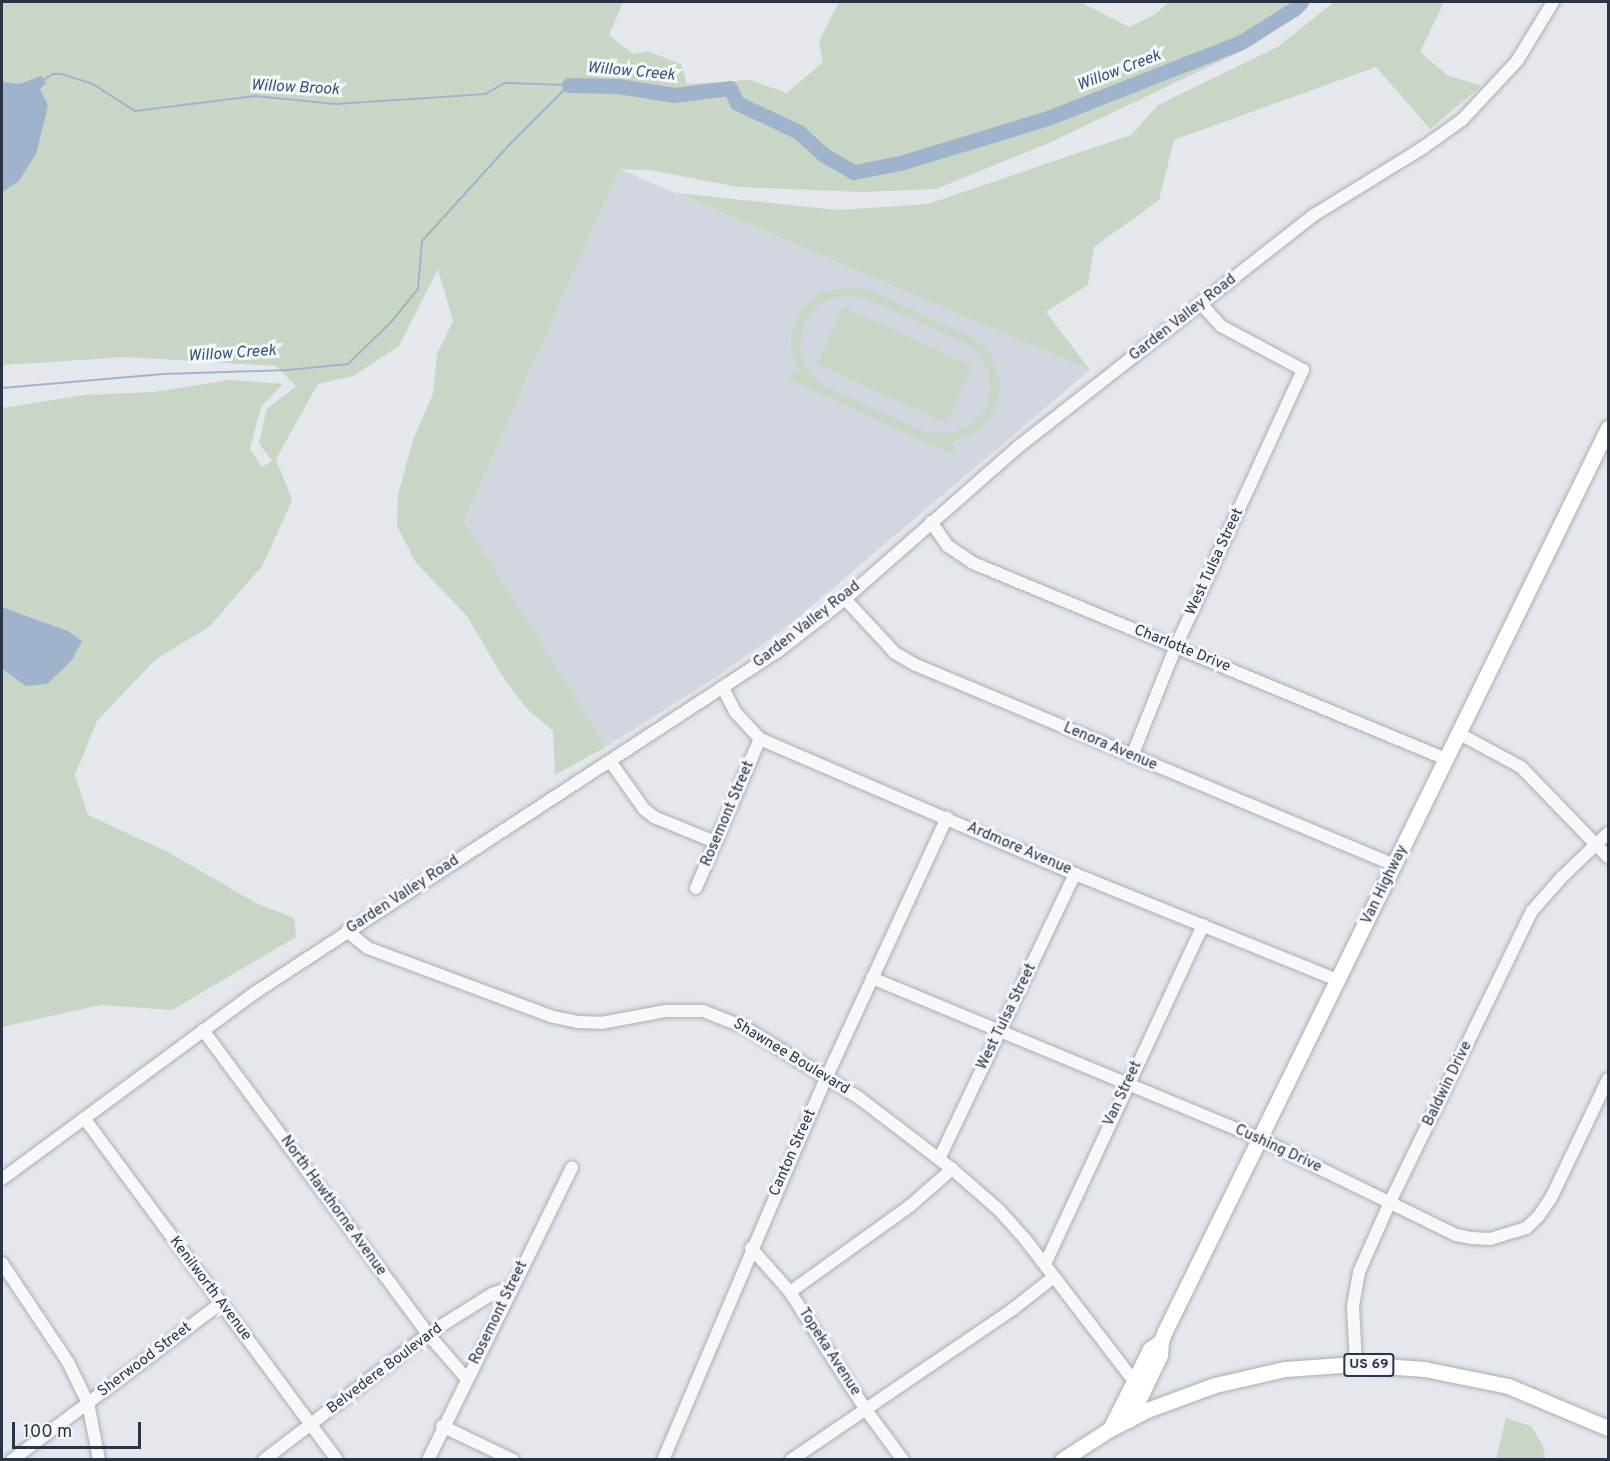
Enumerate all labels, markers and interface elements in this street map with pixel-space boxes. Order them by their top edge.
water label: Willow Creek [1074,46,1164,96]
water label: Willow Creek [586,59,676,85]
water label: Willow Brook [250,76,340,100]
street label: Garden Valley Road [1126,271,1240,365]
water label: Willow Creek [187,341,277,367]
street label: West Tulsa Street [1182,505,1248,619]
street label: Garden Valley Road [750,578,864,672]
street label: Charlotte Drive [1131,621,1233,677]
street label: Lenora Avenue [1060,719,1160,775]
street label: Rosemont Street [698,759,758,869]
street label: Ardmore Avenue [964,819,1074,879]
street label: Van Highway [1358,842,1412,928]
street label: Garden Valley Road [343,852,463,938]
street label: West Tulsa Street [973,961,1041,1073]
street label: Shawnee Boulevard [730,1015,852,1099]
street label: Baldwin Drive [1420,1039,1476,1129]
street label: Van Street [1100,1058,1146,1130]
street label: Canton Street [766,1107,820,1199]
street label: Cushing Drive [1232,1121,1324,1177]
street label: North Hawthorne Avenue [276,1132,390,1280]
street label: Kenilworth Avenue [165,1233,255,1345]
street label: Rosemont Street [466,1258,532,1368]
street label: Topeka Avenue [794,1304,864,1400]
street label: Sherwood Street [95,1319,195,1401]
street label: Belvedere Boulevard [324,1320,446,1418]
road number: US 69 [1342,1354,1396,1376]
scale bar [15,1410,144,1448]
text: 100 m [23,1421,72,1444]

